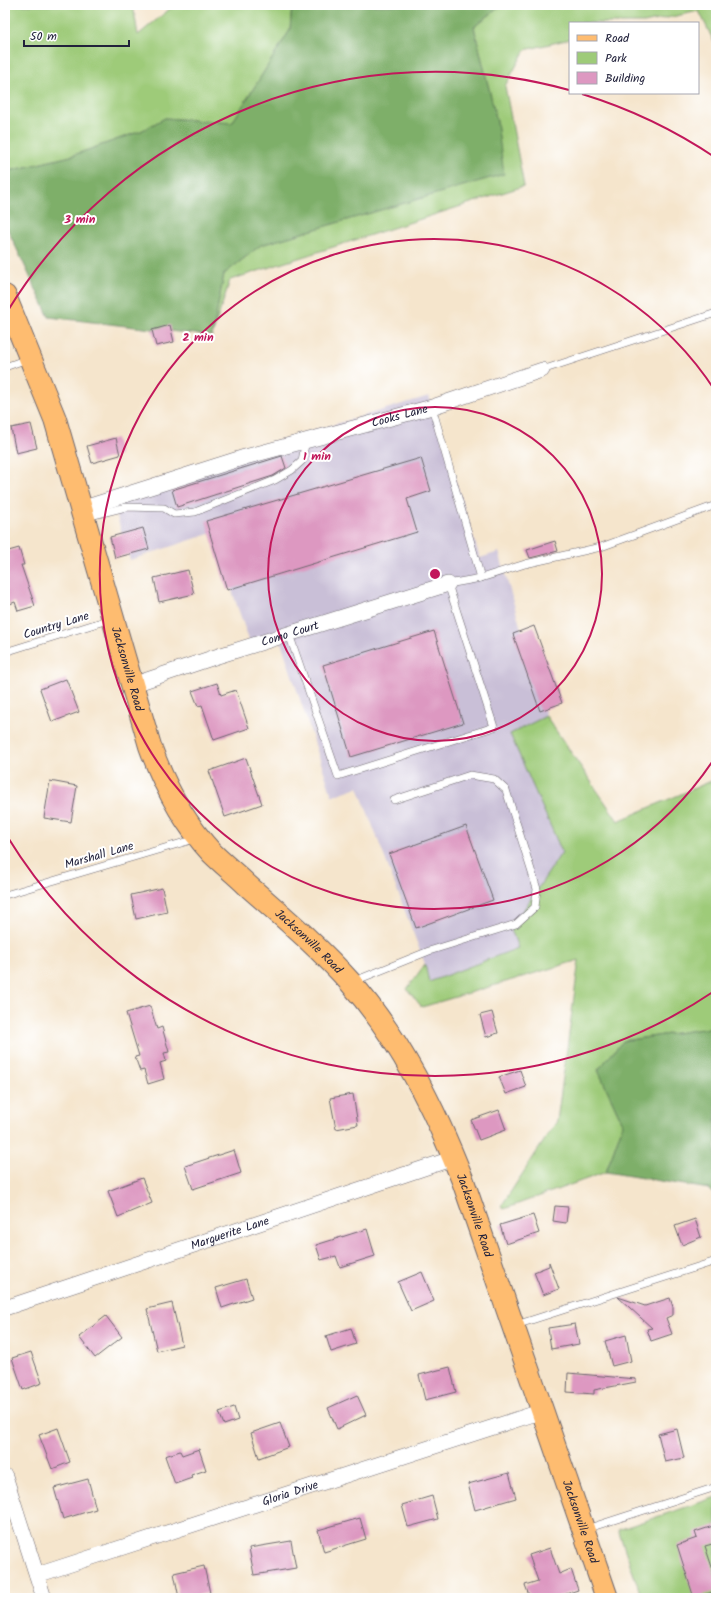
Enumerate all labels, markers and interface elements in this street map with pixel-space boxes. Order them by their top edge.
scale bar [24,22,129,48]
legend [569,22,699,94]
text: 50 m [30,27,57,46]
text: Road [605,29,630,48]
text: Park [605,49,627,68]
text: Building [605,69,645,88]
text: 3 min [64,210,96,229]
text: 2 min [182,328,214,347]
street label: Cooks Lane [369,399,431,433]
text: 1 min [303,447,331,466]
centre of rings [428,567,442,581]
street label: Country Lane [21,606,92,644]
street label: Como Court [259,616,322,652]
street label: Jacksonville Road [106,624,149,715]
street label: Marshall Lane [62,836,136,874]
street label: Jacksonville Road [270,905,348,979]
street label: Jacksonville Road [451,1171,498,1261]
street label: Marguerite Lane [188,1211,272,1255]
street label: Gloria Drive [260,1475,321,1511]
street label: Jacksonville Road [557,1477,604,1567]

